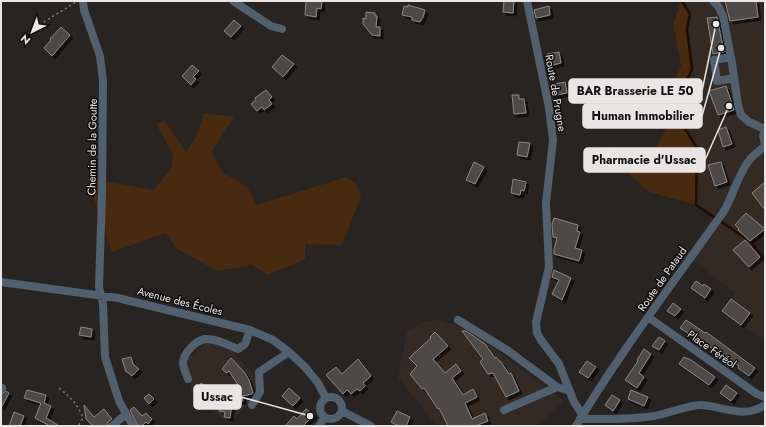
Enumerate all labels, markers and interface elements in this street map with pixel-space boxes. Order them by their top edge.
north arrow [12,12,52,52]
text: N [17,31,34,48]
street label: Route de Prugne [541,53,571,133]
callout: BAR Brasserie LE 50 [569,79,702,103]
text: BAR Brasserie LE 50 [577,82,693,100]
street label: Chemin de la Goutte [83,98,101,196]
callout: Human Immobilier [583,104,702,128]
text: Human Immobilier [592,107,694,125]
callout: Pharmacie d'Ussac [584,148,705,172]
text: Pharmacie d'Ussac [592,151,696,169]
street label: Route de Pataud [634,243,690,315]
street label: Avenue des Écoles [136,283,225,319]
street label: Place Féréol [684,326,740,372]
callout: Ussac [194,385,241,409]
text: Ussac [201,388,233,406]

